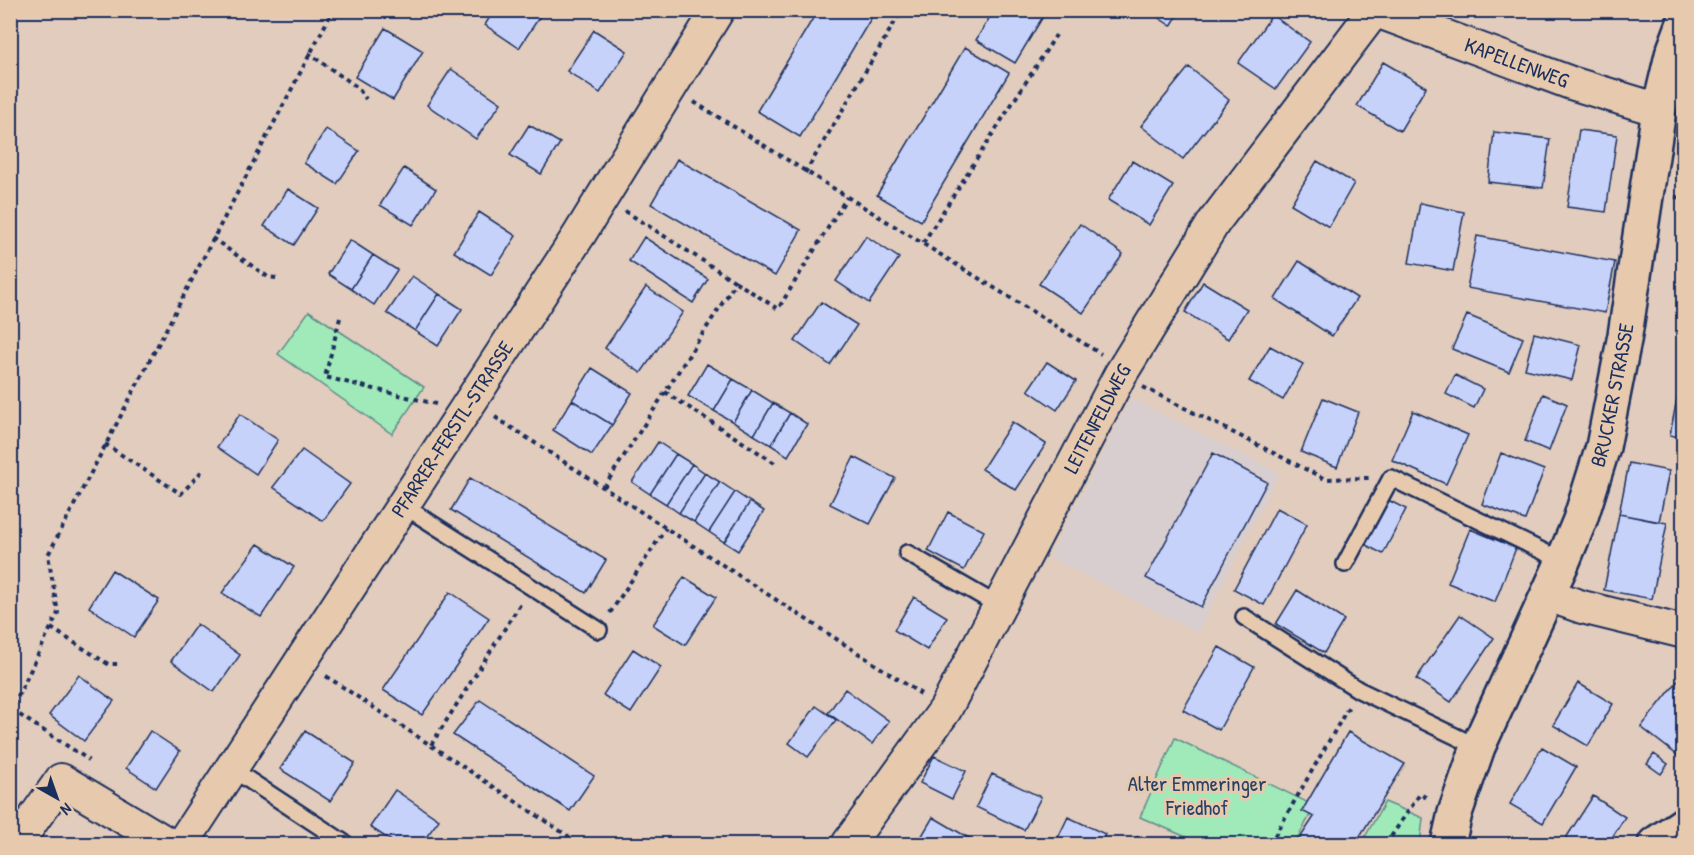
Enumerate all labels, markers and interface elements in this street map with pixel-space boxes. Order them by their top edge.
street label: KAPELLENWEG [1461,30,1573,95]
street label: BRUCKER STRASSE [1583,321,1641,470]
street label: PFARRER-FERSTL-STRASSE [384,335,520,523]
street label: LEITENFELDWEG [1056,358,1137,478]
north arrow [27,768,87,828]
park label: Alter Emmeringer Friedhof [1128,769,1266,822]
text: N [56,798,77,821]

